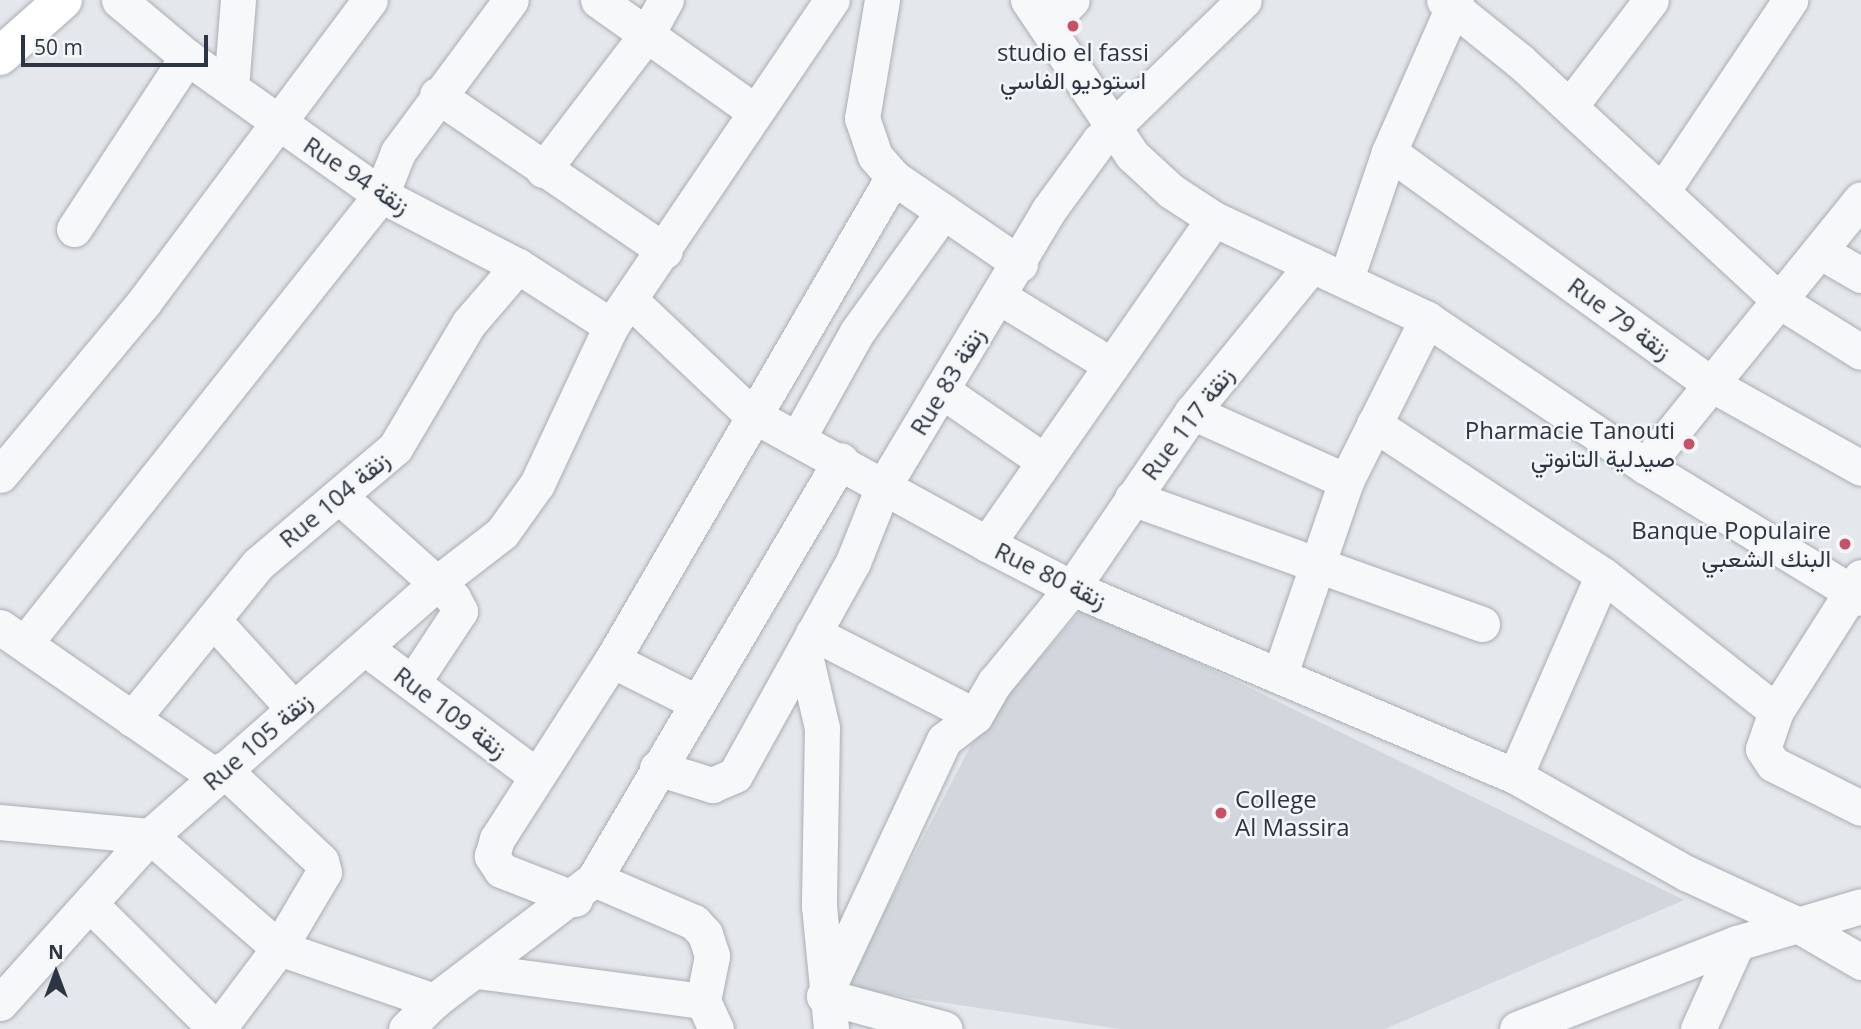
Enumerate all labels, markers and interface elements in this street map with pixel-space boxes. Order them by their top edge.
marker: studio el fassi استوديو الفاسي [1065,18,1081,34]
scale bar [24,21,212,65]
text: 50 m [34,33,83,61]
place label: studio el fassi استوديو الفاسي [997,38,1149,94]
street label: Rue 94 زنقة [299,130,415,220]
street label: Rue 79 زنقة [1563,271,1677,365]
street label: Rue 83 زنقة [904,322,990,440]
street label: Rue 117 زنقة [1135,361,1239,485]
place label: Pharmacie Tanouti صيدلية التانوتي [1465,416,1675,472]
marker: Pharmacie Tanouti صيدلية التانوتي [1681,436,1697,452]
street label: Rue 104 زنقة [273,445,395,553]
place label: Banque Populaire البنك الشعبي [1631,516,1831,572]
street label: Rue 80 زنقة [990,536,1112,614]
marker: Banque Populaire البنك الشعبي [1837,536,1853,552]
street label: Rue 109 زنقة [389,660,513,764]
street label: Rue 105 زنقة [197,686,317,796]
place label: College Al Massira [1235,785,1349,841]
marker: College Al Massira [1213,805,1229,821]
north arrow [21,938,91,1008]
text: N [48,939,64,965]

